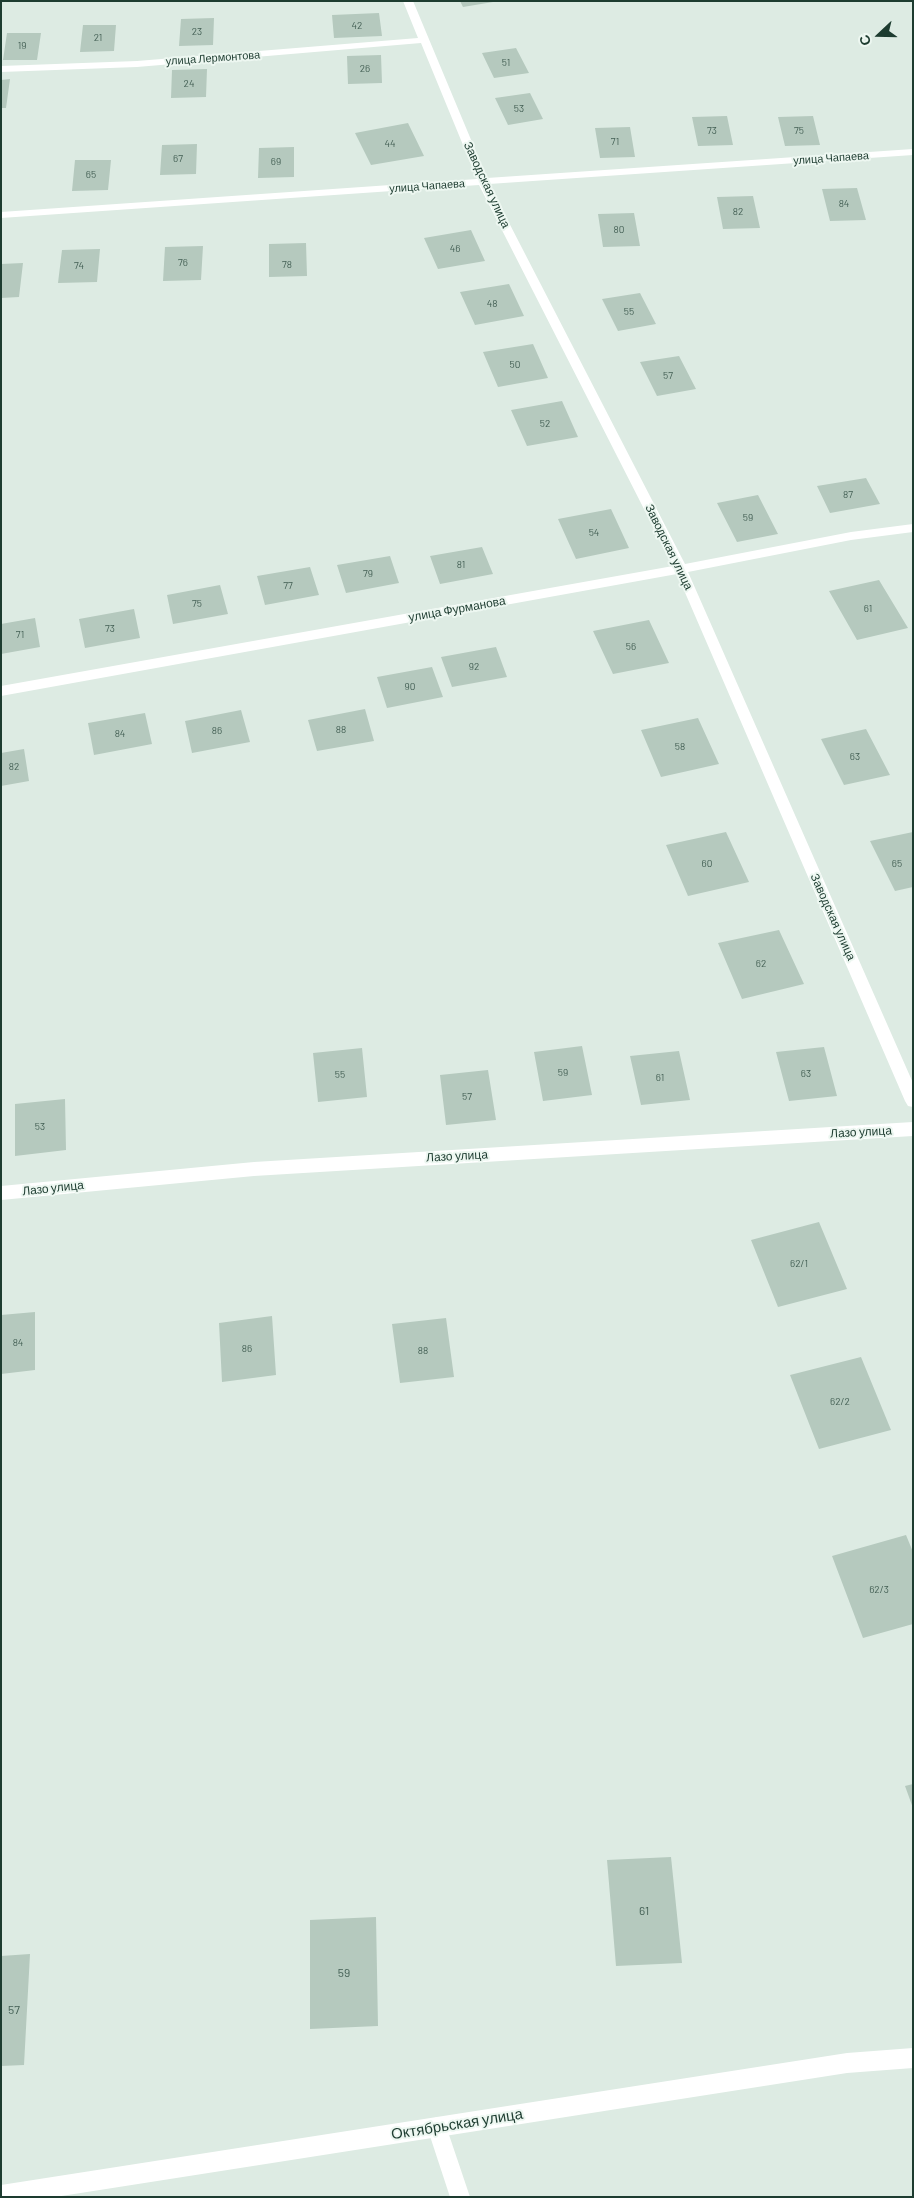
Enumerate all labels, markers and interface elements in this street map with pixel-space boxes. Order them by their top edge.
north arrow [854,10,904,60]
house number: 42 [352,20,362,32]
house number: 23 [192,26,202,38]
house number: 21 [94,32,102,44]
text: С [855,33,874,48]
house number: 19 [18,40,26,52]
street label: улица Лермонтова [165,48,261,68]
house number: 51 [502,57,510,69]
house number: 26 [360,63,370,75]
house number: 24 [184,78,194,90]
house number: 53 [514,103,524,115]
house number: 73 [707,125,717,137]
house number: 75 [794,125,804,137]
house number: 71 [611,136,619,148]
house number: 44 [384,138,396,150]
street label: Заводская улица [461,140,513,230]
street label: улица Чапаева [793,149,869,167]
house number: 67 [173,153,183,165]
house number: 69 [271,156,281,168]
house number: 65 [86,169,96,181]
street label: улица Чапаева [389,177,465,195]
house number: 84 [839,198,849,210]
house number: 82 [733,206,743,218]
house number: 80 [614,224,624,236]
house number: 46 [450,243,460,255]
house number: 76 [178,257,188,269]
house number: 78 [282,259,292,271]
house number: 74 [74,260,84,272]
house number: 48 [487,298,497,310]
house number: 55 [624,306,634,318]
house number: 50 [510,359,520,371]
house number: 57 [663,370,673,382]
house number: 52 [540,418,550,430]
house number: 87 [843,489,853,501]
street label: Заводская улица [642,502,696,592]
house number: 59 [743,512,753,524]
house number: 54 [589,527,599,539]
house number: 81 [457,559,465,571]
house number: 79 [363,568,373,580]
house number: 77 [283,580,293,592]
street label: улица Фурманова [407,593,507,625]
house number: 75 [192,598,202,610]
house number: 61 [864,603,872,615]
house number: 73 [105,623,115,635]
house number: 71 [16,629,24,641]
house number: 56 [626,641,636,653]
house number: 92 [469,661,479,673]
house number: 90 [405,681,415,693]
house number: 88 [336,724,346,736]
house number: 86 [212,725,222,737]
house number: 84 [115,728,125,740]
house number: 58 [675,741,685,753]
house number: 63 [850,751,860,763]
house number: 82 [9,761,19,773]
house number: 60 [702,858,712,870]
house number: 65 [892,858,902,870]
street label: Заводская улица [807,871,859,963]
house number: 62 [756,958,766,970]
house number: 59 [558,1067,568,1079]
house number: 63 [801,1068,811,1080]
house number: 55 [335,1069,345,1081]
house number: 61 [656,1072,664,1084]
house number: 57 [462,1091,472,1103]
house number: 53 [35,1121,45,1133]
street label: Лазо улица [830,1123,892,1141]
street label: Лазо улица [426,1147,488,1165]
street label: Лазо улица [21,1178,85,1198]
house number: 62/1 [790,1258,808,1270]
house number: 84 [13,1337,23,1349]
house number: 86 [242,1343,252,1355]
house number: 88 [418,1345,428,1357]
house number: 62/2 [830,1396,850,1408]
house number: 62/3 [869,1584,889,1596]
house number: 61 [639,1904,649,1918]
house number: 59 [338,1966,350,1980]
house number: 57 [8,2003,20,2017]
street label: Октябрьская улица [390,2105,524,2143]

